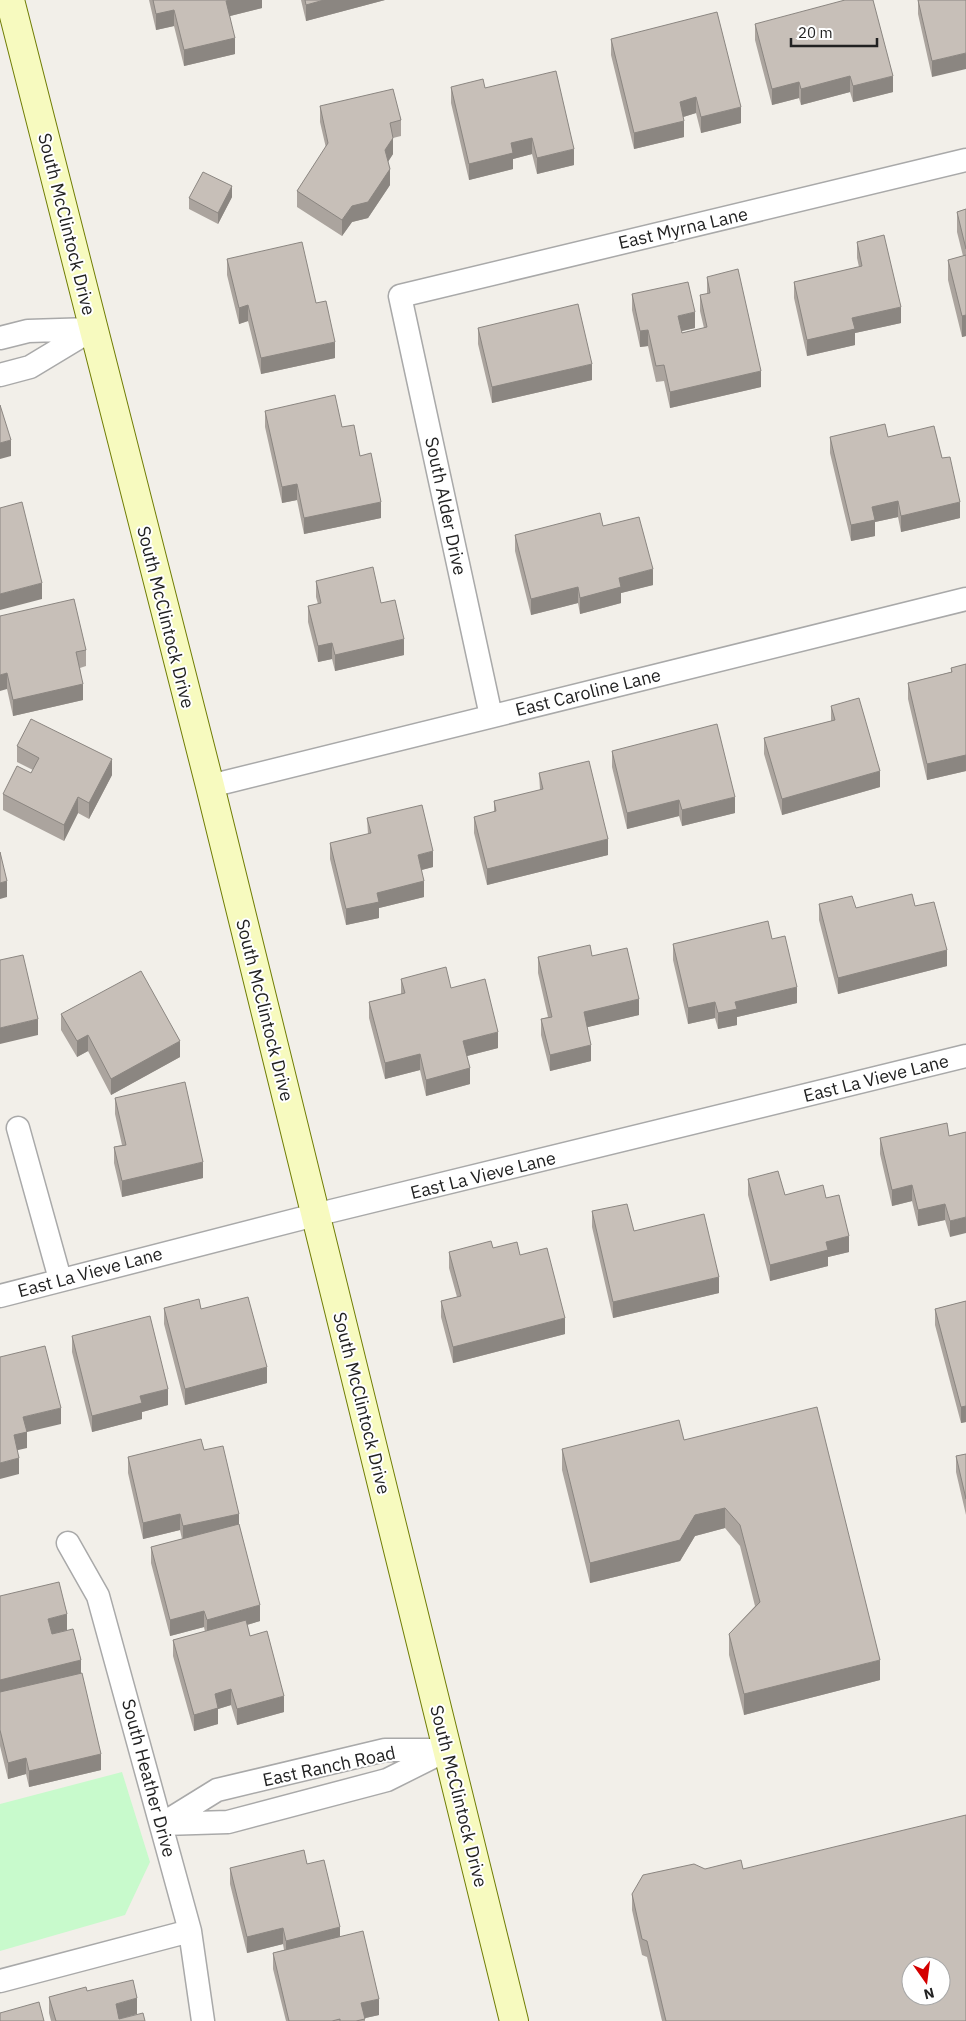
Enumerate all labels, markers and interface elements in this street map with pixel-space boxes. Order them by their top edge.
scale bar [791,15,877,47]
text: 20 m [798,23,833,42]
street label: South McClintock Drive [33,131,101,318]
street label: East Myrna Lane [616,202,750,254]
street label: South Alder Drive [420,435,472,577]
street label: South McClintock Drive [132,524,200,711]
street label: East Caroline Lane [513,663,663,721]
street label: South McClintock Drive [231,917,299,1104]
street label: East La Vieve Lane [801,1049,951,1107]
street label: East La Vieve Lane [408,1146,558,1204]
street label: East La Vieve Lane [15,1242,165,1302]
street label: South McClintock Drive [328,1310,396,1497]
street label: South Heather Drive [117,1696,181,1860]
street label: South McClintock Drive [425,1703,493,1890]
street label: East Ranch Road [260,1741,398,1791]
north arrow [901,1956,951,2006]
text: N [922,1984,936,2004]

